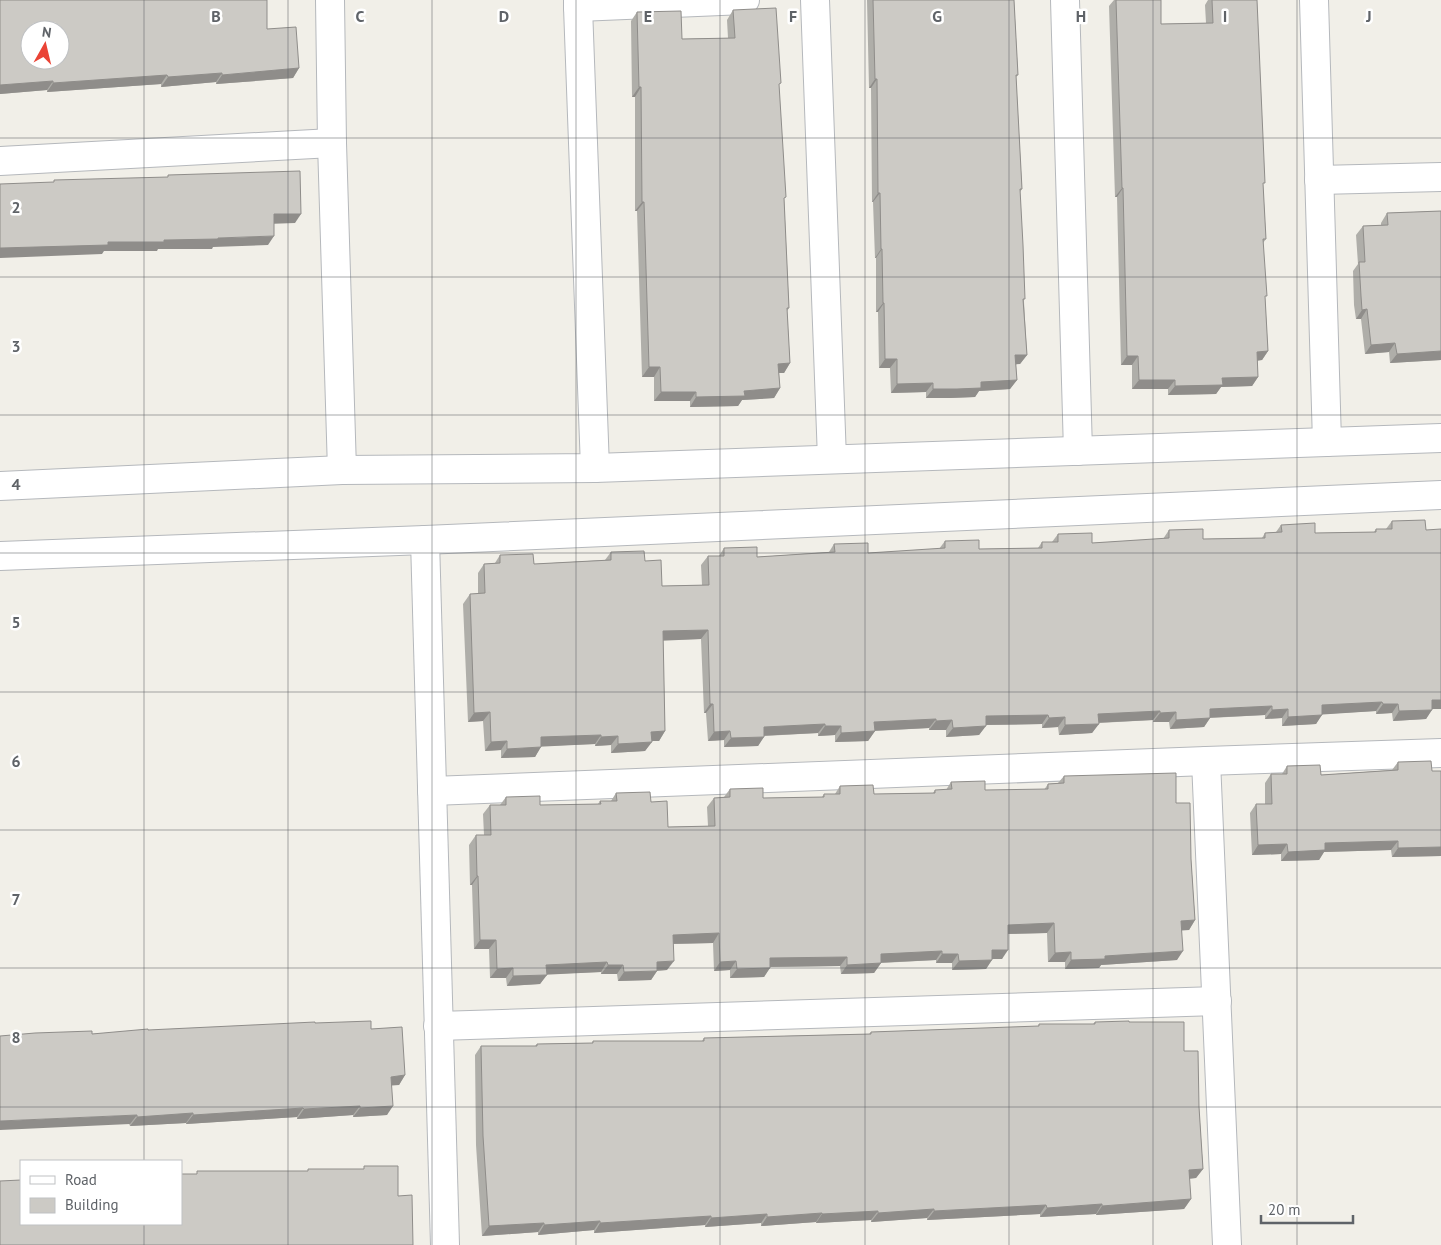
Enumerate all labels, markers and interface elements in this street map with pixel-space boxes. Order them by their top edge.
text: B [211,6,221,26]
text: C [356,6,365,26]
text: D [499,6,509,26]
text: E [644,6,652,26]
text: F [789,6,797,26]
text: G [932,6,942,26]
text: H [1076,6,1086,26]
text: I [1223,6,1227,26]
text: J [1365,6,1372,26]
north arrow [20,20,70,70]
text: N [41,23,53,42]
text: 2 [11,197,21,217]
text: 3 [11,336,21,356]
text: 4 [11,474,21,494]
text: 5 [11,612,21,632]
text: 6 [11,751,21,771]
text: 7 [11,889,21,909]
text: 8 [11,1027,21,1047]
legend [20,1160,182,1225]
text: Road [65,1170,97,1189]
scale bar [1261,1192,1354,1224]
text: Building [65,1195,119,1214]
text: 20 m [1268,1200,1301,1219]

